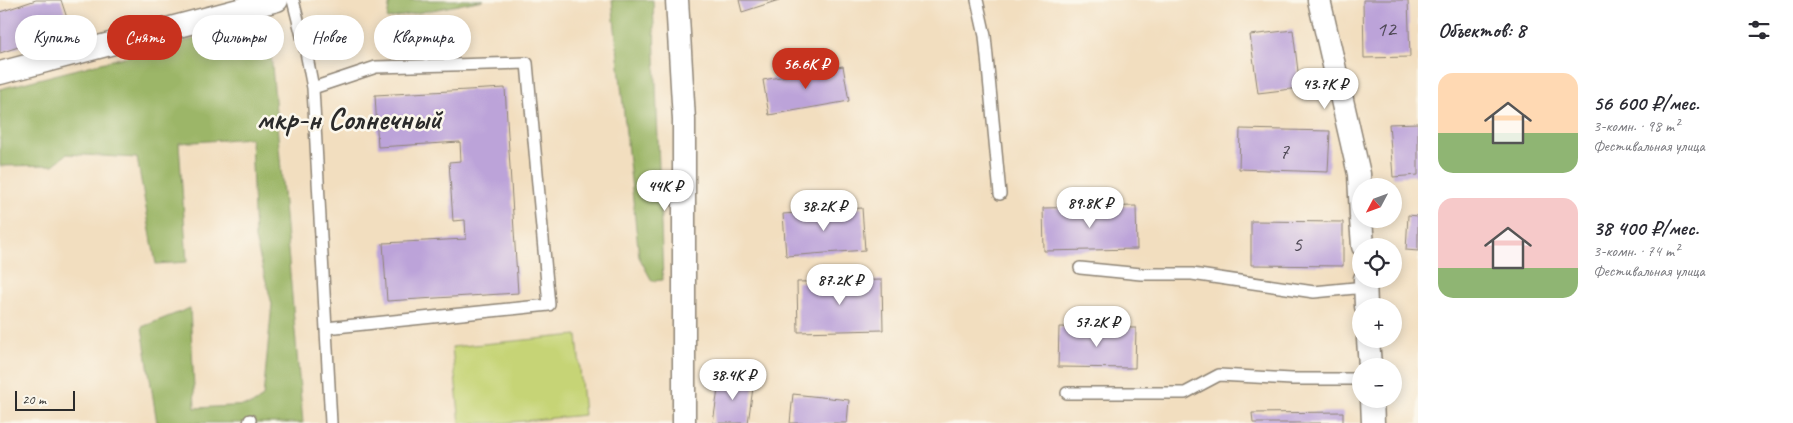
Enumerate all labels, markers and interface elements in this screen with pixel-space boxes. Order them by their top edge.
chip: Купить [15,15,97,60]
chip: Снять [107,15,182,60]
chip: Фильтры [192,15,284,60]
chip: Новое [294,15,364,60]
chip: Квартира [374,15,471,60]
house number: 12 [1376,15,1398,43]
icon: filters [1745,16,1773,44]
text: Объектов: 8 [1438,17,1526,43]
pin: 56.6K ₽ [760,48,852,90]
text: 56.6K ₽ [783,54,829,74]
pin: 43.7K ₽ [1279,68,1371,110]
text: 43.7K ₽ [1303,74,1347,94]
text: 56 600 ₽/мес. [1593,90,1699,116]
icon: home [1478,93,1538,153]
district label: мкр-н Солнечный [257,100,444,138]
text: 3-комн. · 98 m² [1593,116,1679,136]
text: Фестивальная улица [1593,136,1705,156]
house number: 7 [1279,137,1290,165]
pin: 44K ₽ [630,170,700,212]
text: 44K ₽ [648,176,682,196]
north arrow [1352,178,1402,228]
map controls [1352,178,1402,408]
pin: 89.8K ₽ [1044,186,1136,229]
pin: 38.2K ₽ [778,190,870,232]
text: 89.8K ₽ [1068,193,1112,213]
text: 38.2K ₽ [801,196,847,216]
text: 38 400 ₽/мес. [1593,215,1699,241]
icon: home [1478,218,1538,278]
house number: 5 [1292,230,1303,258]
button: locate [1352,238,1402,288]
text: 3-комн. · 74 m² [1593,241,1679,261]
text: Фестивальная улица [1593,261,1705,281]
pin: 87.2K ₽ [794,264,886,306]
text: 87.2K ₽ [818,270,862,290]
button: + [1352,298,1402,348]
pin: 57.2K ₽ [1051,306,1143,348]
text: 57.2K ₽ [1075,312,1119,332]
pin: 38.4K ₽ [687,358,779,401]
button: − [1352,358,1402,408]
text: 38.4K ₽ [710,365,756,385]
scale bar [15,388,75,411]
text: 20 m [22,391,46,408]

